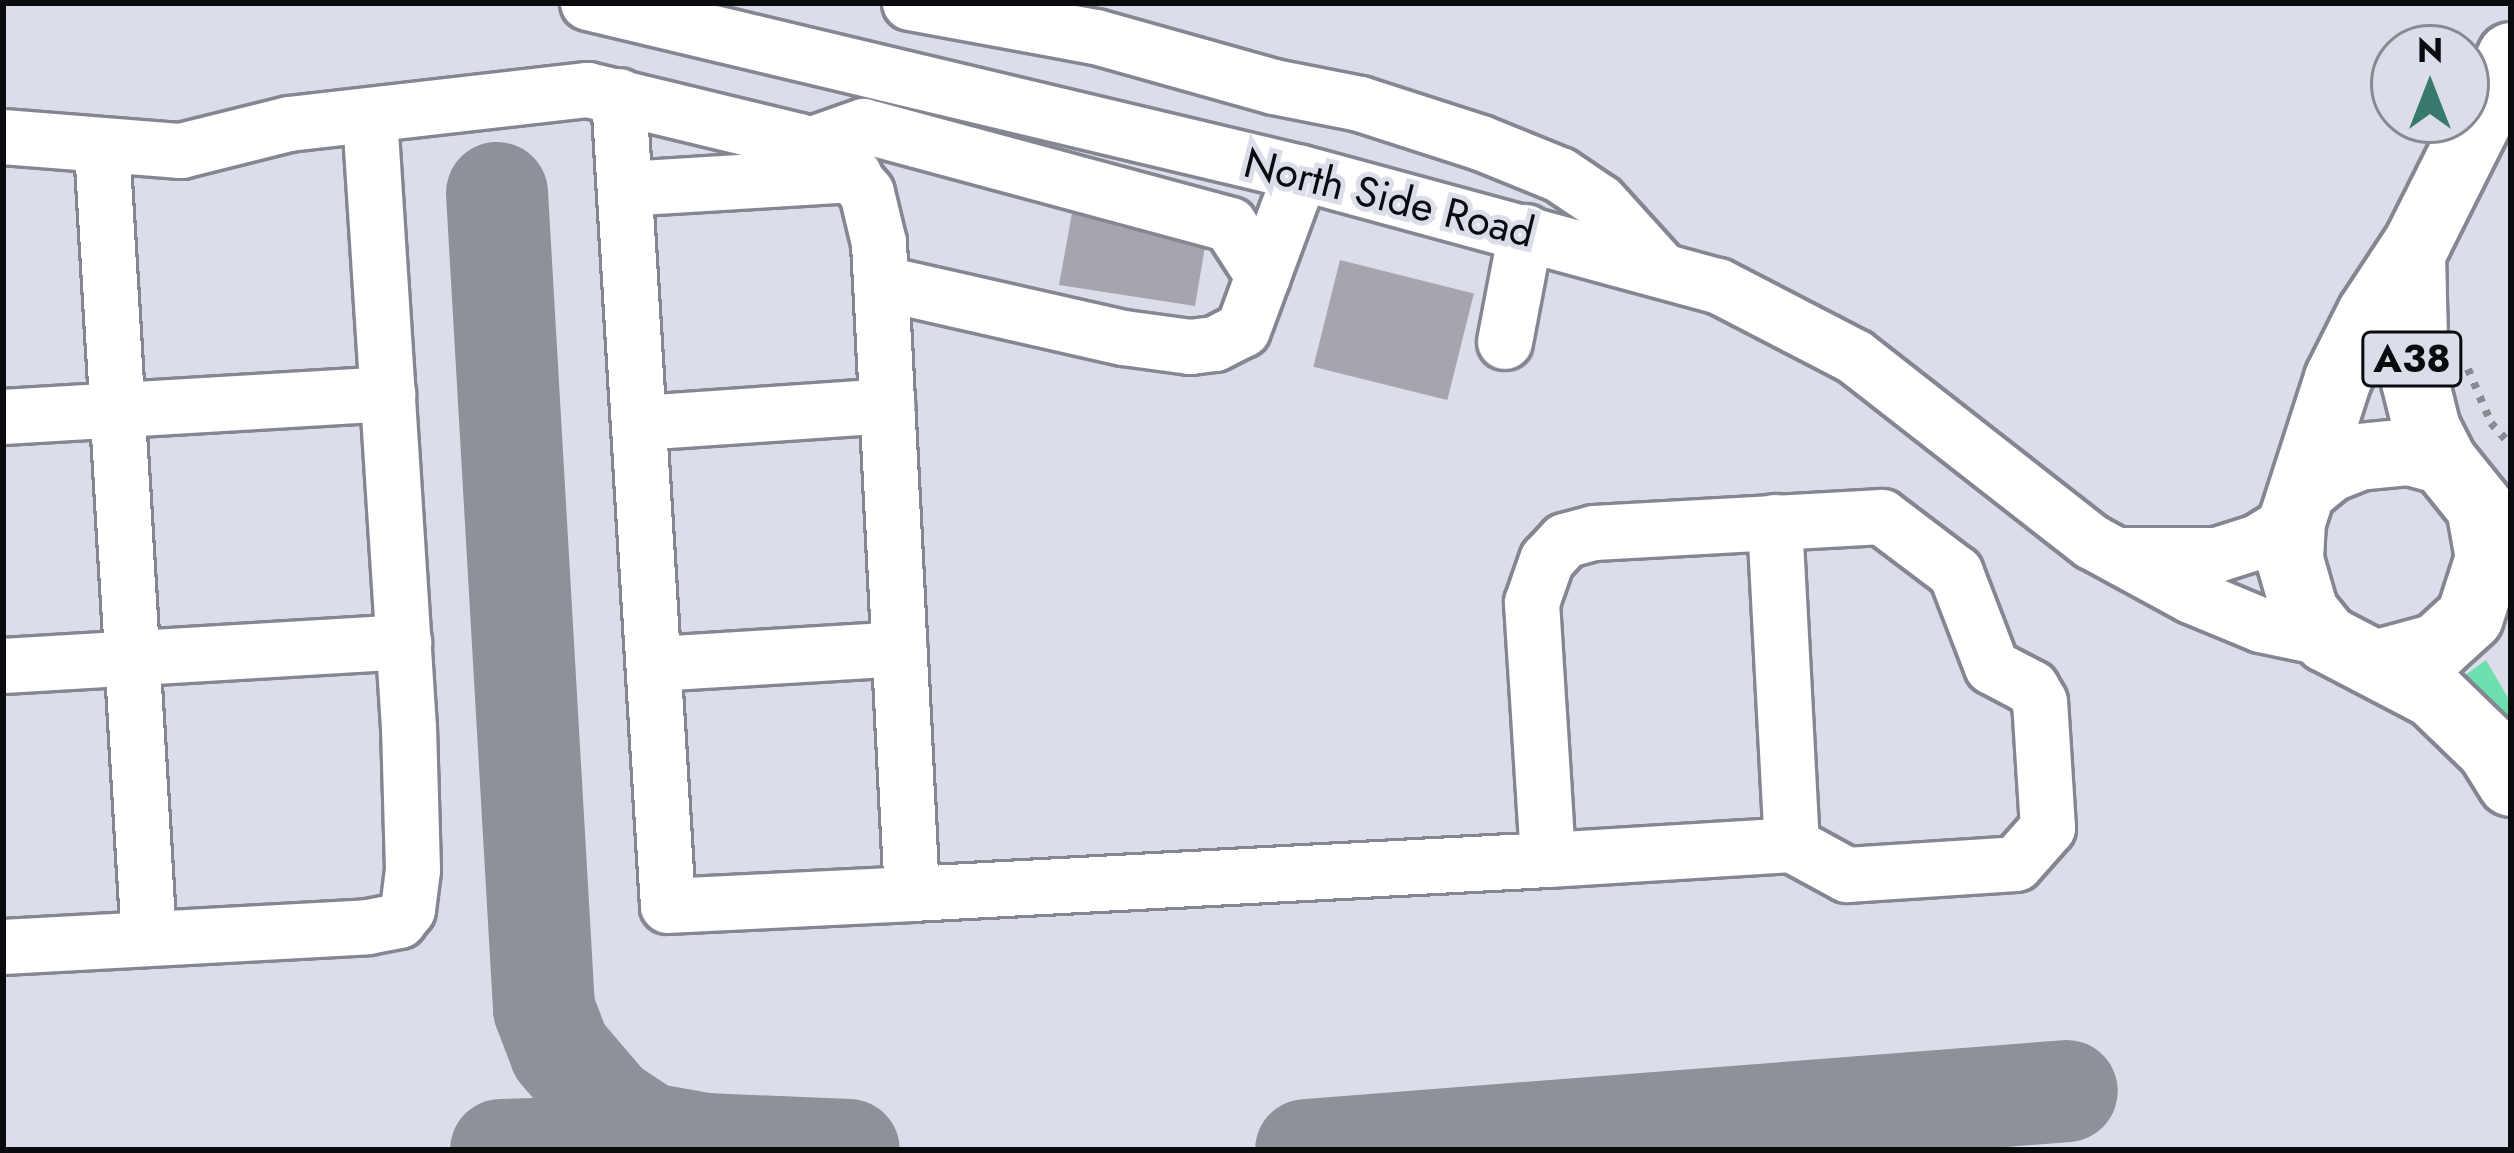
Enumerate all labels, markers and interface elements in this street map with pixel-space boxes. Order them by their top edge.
north arrow [2370,24,2490,144]
text: N [2417,27,2443,74]
street label: North Side Road [1239,138,1539,258]
road number: A38 [2361,326,2463,392]

